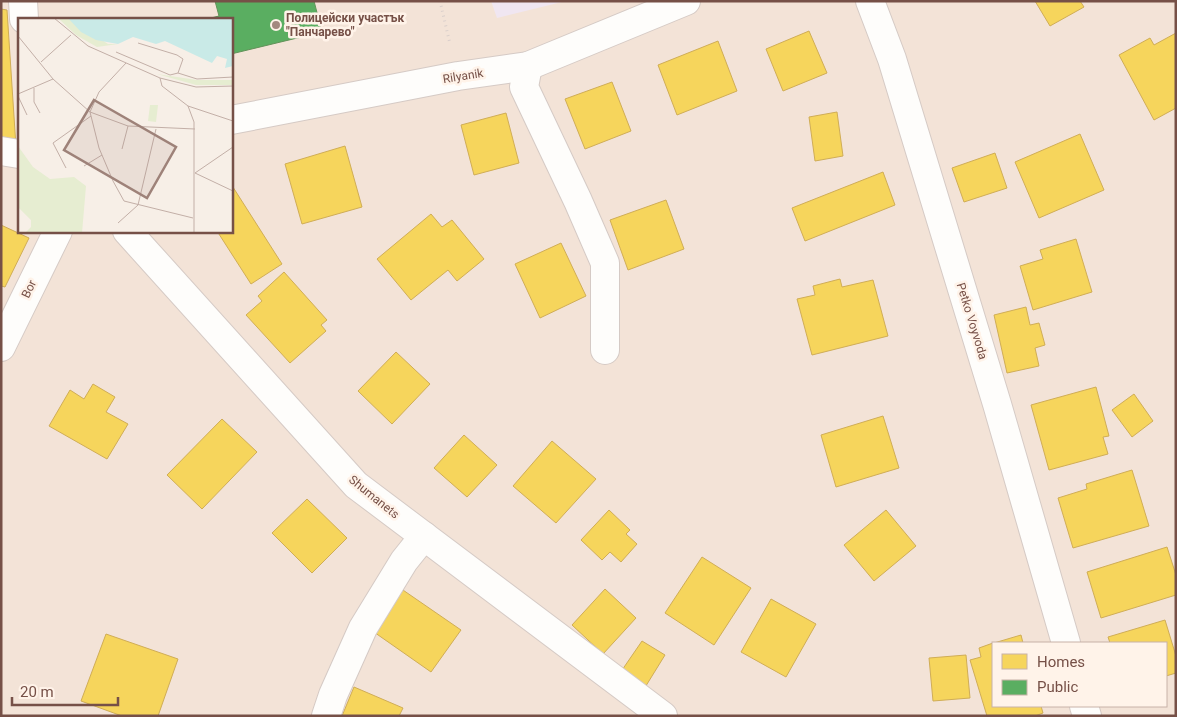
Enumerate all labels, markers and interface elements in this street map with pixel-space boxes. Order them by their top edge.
place label: Полицейски участък "Панчарево" [286,11,405,39]
inset map [18,18,232,232]
marker: Полицейски участък "Панчарево" [270,19,282,31]
street label: Rilyanik [442,66,485,86]
street label: Bor [19,278,39,300]
street label: Petko Voyvoda [954,281,990,361]
street label: Shumanets [346,473,402,521]
legend [992,642,1167,707]
text: Homes [1037,653,1085,671]
scale bar [12,674,119,706]
text: Public [1037,678,1078,696]
text: 20 m [20,683,54,701]

